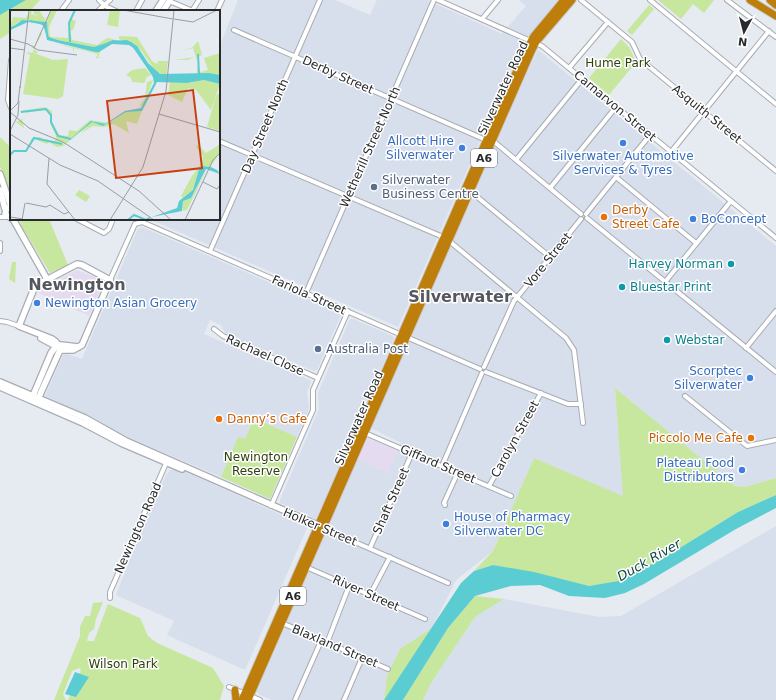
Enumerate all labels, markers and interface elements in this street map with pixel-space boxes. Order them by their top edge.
inset map [10,10,220,220]
north arrow [724,12,764,52]
text: N [737,34,748,48]
street label: Silverwater Road [475,39,531,137]
street label: Derby Street [300,53,376,97]
park label: Hume Park [585,56,651,70]
street label: Carnarvon Street [571,68,659,145]
street label: Day Street North [239,77,291,175]
street label: Asquith Street [669,82,745,147]
street label: Wetherill Street North [337,84,403,210]
place label: Allcott Hire Silverwater [386,134,454,162]
marker: Silverwater Automotive Services & Tyres [618,138,628,148]
marker: Allcott Hire Silverwater [457,143,467,153]
road number: A6 [471,149,497,167]
place label: Silverwater Automotive Services & Tyres [552,149,694,177]
place label: Silverwater Business Centre [382,173,479,201]
marker: Silverwater Business Centre [369,182,379,192]
place label: Derby Street Cafe [612,203,680,231]
marker: Derby Street Cafe [599,212,609,222]
place label: BoConcept [701,212,766,226]
marker: BoConcept [688,214,698,224]
street label: Vore Street [521,229,575,290]
place label: Harvey Norman [629,257,723,271]
marker: Harvey Norman [726,259,736,269]
street label: Fariola Street [270,272,349,318]
district label: Newington [28,275,126,294]
place label: Bluestar Print [630,280,712,294]
marker: Bluestar Print [617,282,627,292]
district label: Silverwater [408,287,512,306]
place label: Newington Asian Grocery [45,296,197,310]
marker: Newington Asian Grocery [32,298,42,308]
street label: Rachael Close [224,331,306,379]
place label: Webstar [675,333,724,347]
marker: Webstar [662,335,672,345]
place label: Australia Post [326,342,408,356]
marker: Australia Post [313,344,323,354]
place label: Scorptec Silverwater [674,364,742,392]
street label: Silverwater Road [332,369,386,467]
marker: Scorptec Silverwater [745,373,755,383]
street label: Carolyn Street [488,398,542,480]
place label: Danny’s Cafe [227,412,307,426]
marker: Danny’s Cafe [214,414,224,424]
place label: Piccolo Me Cafe [649,431,743,445]
marker: Piccolo Me Cafe [746,433,756,443]
street label: Giffard Street [398,442,478,486]
park label: Newington Reserve [224,450,288,478]
place label: Plateau Food Distributors [656,456,734,484]
street label: Shaft Street [370,465,412,537]
marker: Plateau Food Distributors [737,465,747,475]
street label: Newington Road [112,480,164,576]
street label: Holker Street [281,505,359,549]
place label: House of Pharmacy Silverwater DC [454,510,570,538]
marker: House of Pharmacy Silverwater DC [441,519,451,529]
water label: Duck River [615,535,685,584]
street label: River Street [331,572,402,614]
road number: A6 [280,587,306,605]
street label: Blaxland Street [290,622,380,671]
park label: Wilson Park [88,657,158,671]

